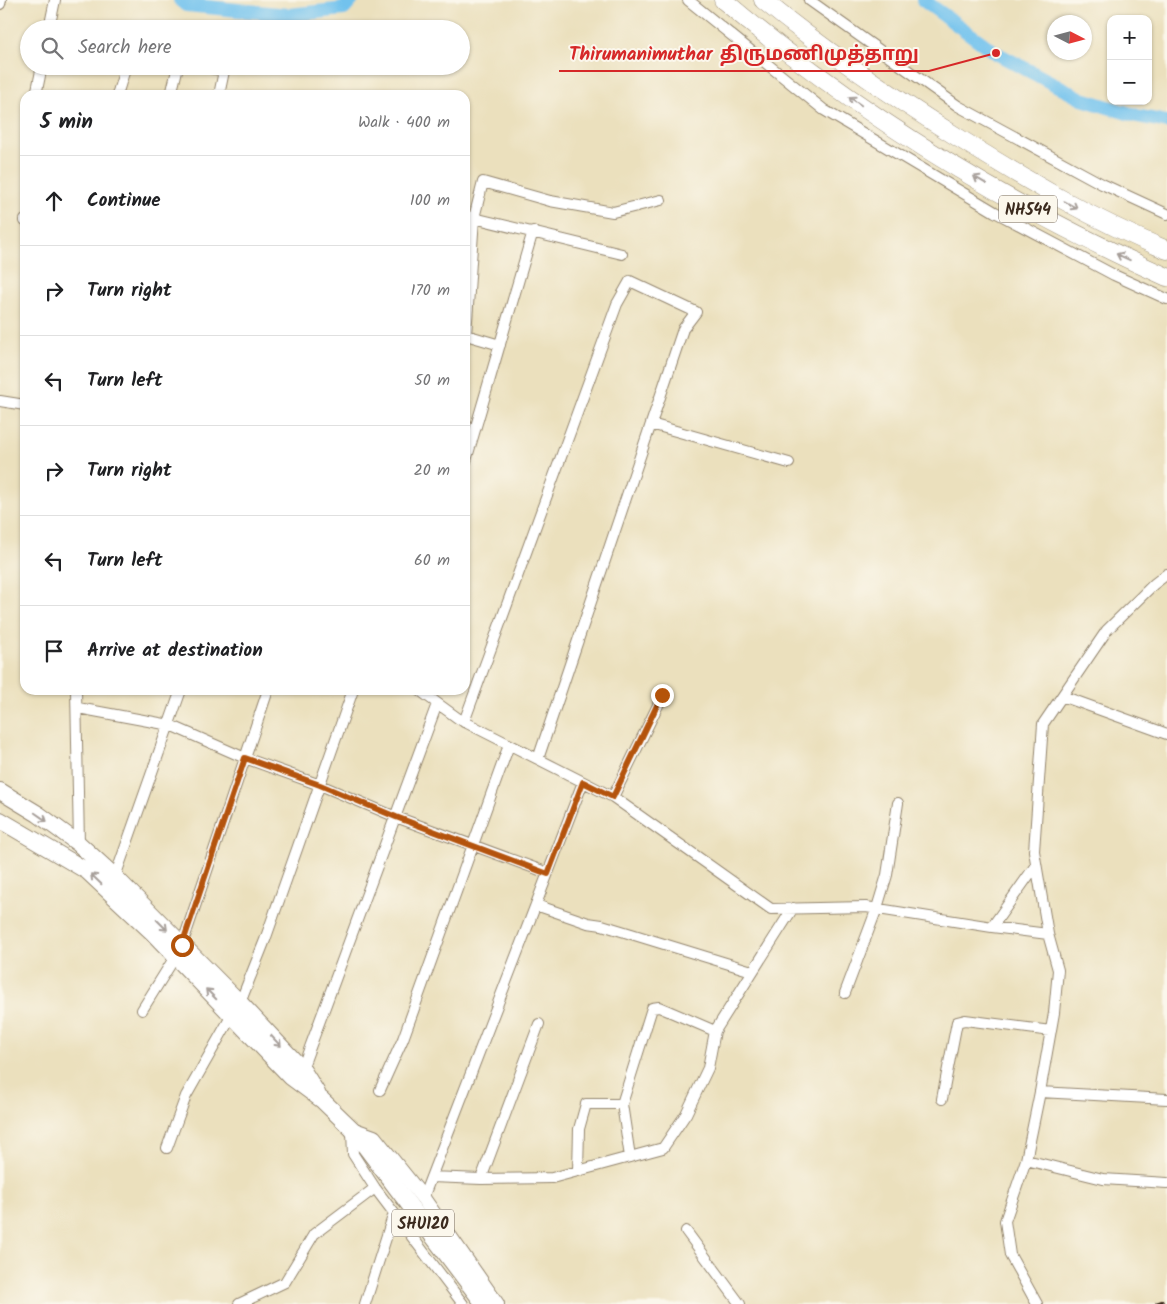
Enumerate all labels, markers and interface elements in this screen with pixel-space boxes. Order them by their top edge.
north arrow [1047,15,1092,60]
map controls [1107,15,1152,105]
button: + [1107,15,1152,60]
search box [20,20,470,75]
text: Search here [78,33,172,63]
icon: search [38,34,66,62]
callout: Thirumanimuthar திருமணிமுத்தாறு [559,37,929,71]
text: Thirumanimuthar திருமணிமுத்தாறு [569,40,919,70]
button: − [1107,60,1152,105]
one-way arrow [848,96,862,106]
text: 5 min [40,106,93,139]
text: Walk · 400 m [358,110,450,135]
one-way arrow [973,175,987,185]
text: Continue [87,186,160,216]
icon: ahead [40,187,68,215]
text: 100 m [410,188,450,213]
road number: NH544 [999,195,1057,222]
one-way arrow [1063,200,1077,210]
one-way arrow [1116,252,1131,261]
text: Turn right [87,276,172,306]
icon: right [40,277,68,305]
text: 170 m [410,278,450,303]
text: Turn left [87,366,162,396]
icon: left [40,367,68,395]
text: 50 m [414,368,450,393]
text: Turn right [87,456,172,486]
icon: right [40,457,68,485]
text: 20 m [414,458,450,483]
text: Turn left [87,546,162,576]
icon: left [40,547,68,575]
text: 60 m [414,548,450,573]
text: Arrive at destination [87,636,263,666]
icon: arrive [40,637,68,665]
route end [651,684,674,707]
one-way arrow [34,812,48,822]
one-way arrow [89,873,102,885]
one-way arrow [156,919,169,931]
route start [171,934,194,957]
one-way arrow [205,988,217,1000]
one-way arrow [270,1035,282,1047]
road number: SHU120 [392,1210,454,1236]

